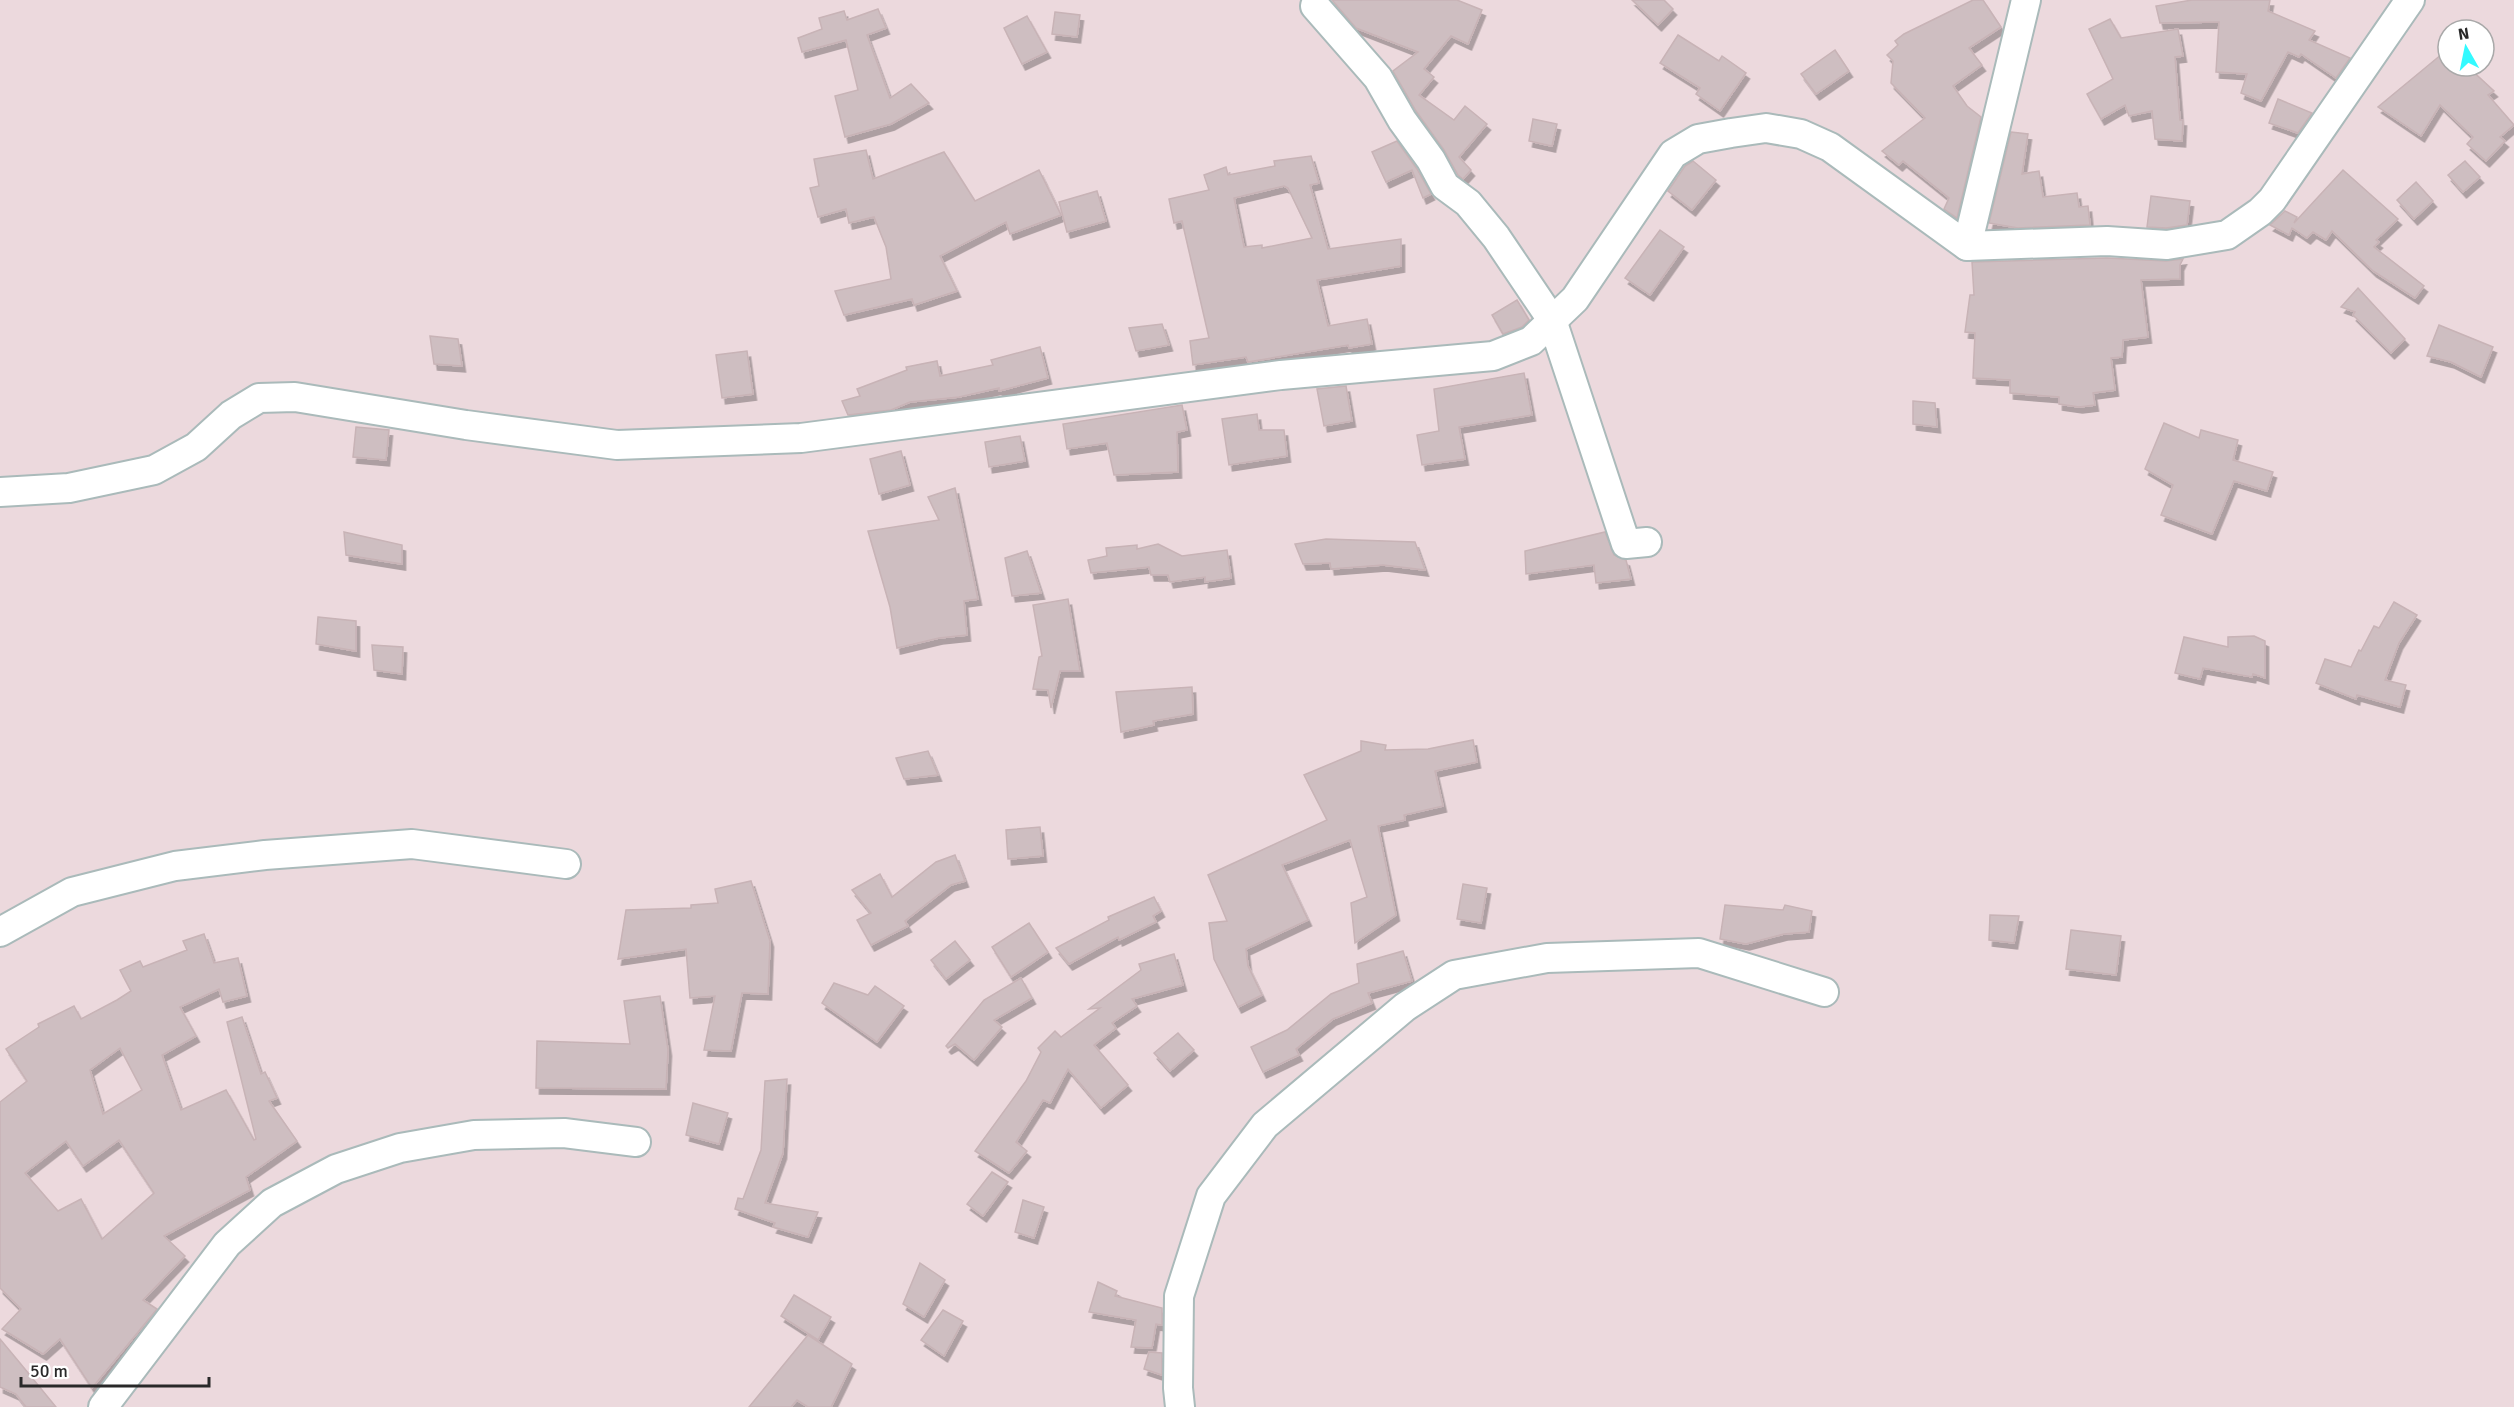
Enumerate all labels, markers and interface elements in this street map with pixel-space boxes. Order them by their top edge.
north arrow [2436,18,2496,78]
text: N [2457,23,2471,45]
scale bar [21,1350,208,1388]
text: 50 m [30,1360,68,1382]

